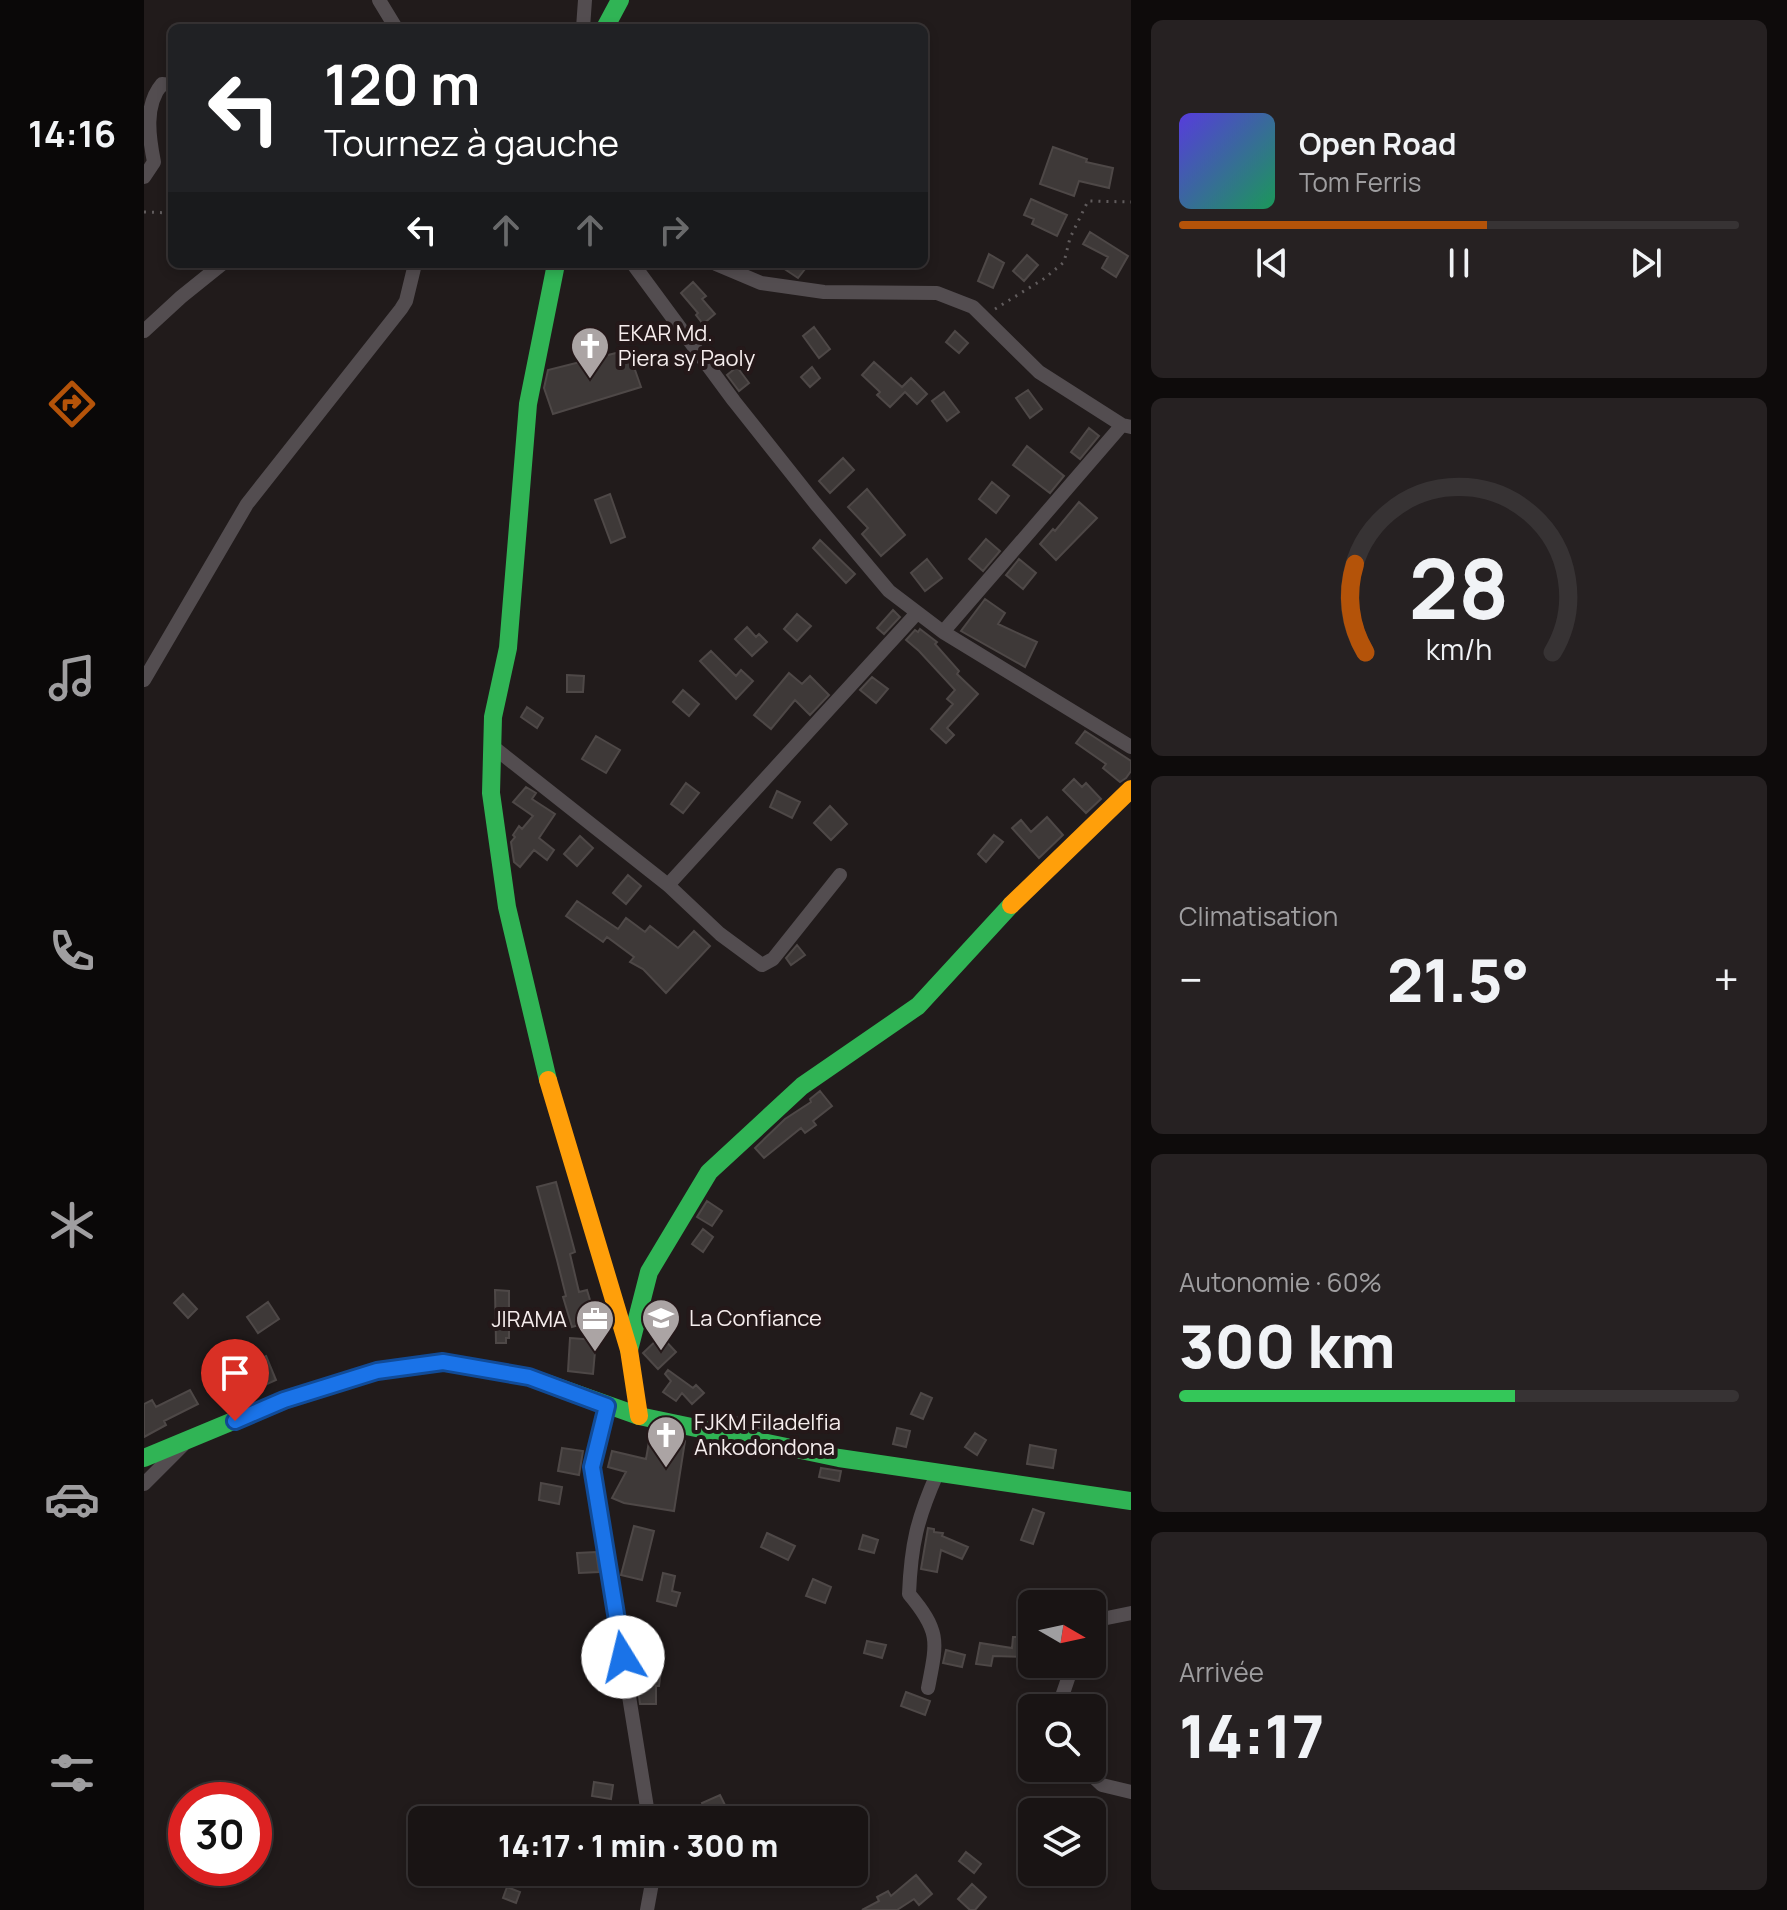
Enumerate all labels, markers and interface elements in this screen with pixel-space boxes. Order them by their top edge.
text: 120 m [324,45,480,122]
icon: left [192,56,296,160]
text: 14:16 [28,109,116,158]
text: Tournez à gauche [324,118,619,167]
text: Open Road [1299,123,1456,164]
text: Tom Ferris [1299,164,1421,200]
icon: left [400,208,444,252]
icon: ahead [484,208,528,252]
icon: ahead [568,208,612,252]
icon: right [652,208,696,252]
icon: previous [1250,241,1294,285]
icon: pause [1437,241,1481,285]
icon: next [1624,241,1668,285]
place label: EKAR Md. Piera sy Paoly [618,318,756,373]
church icon: EKAR Md. Piera sy Paoly [569,325,611,380]
icon: directions [44,376,100,432]
text: 28 [1409,530,1509,644]
text: km/h [1426,630,1492,669]
icon: music [44,650,100,706]
text: Climatisation [1179,898,1338,934]
icon: phone [44,923,100,979]
text: 21.5° [1387,938,1530,1020]
text: − [1179,949,1203,1009]
text: + [1714,949,1739,1009]
icon: climate [44,1197,100,1253]
text: Autonomie · 60% [1179,1264,1382,1300]
school or university icon: La Confiance [640,1297,682,1352]
office icon: JIRAMA [574,1298,616,1353]
place label: La Confiance [689,1303,822,1333]
place label: JIRAMA [491,1304,567,1334]
text: 300 km [1179,1304,1395,1386]
pin [201,1339,269,1421]
icon: arrive [213,1351,257,1395]
place label: FJKM Filadelfia Ankodondona [694,1407,841,1462]
church icon: FJKM Filadelfia Ankodondona [645,1414,687,1469]
icon: car [44,1471,100,1527]
north arrow [1018,1590,1106,1678]
map controls [1018,1590,1106,1886]
position arrow [581,1615,665,1699]
text: Arrivée [1179,1654,1264,1690]
button: search [1018,1694,1106,1782]
text: 14:17 [1179,1694,1324,1776]
icon: filters [44,1745,100,1801]
speed limit sign: 30 [168,1782,272,1886]
button: layers [1018,1798,1106,1886]
text: 14:17 · 1 min · 300 m [498,1825,778,1866]

